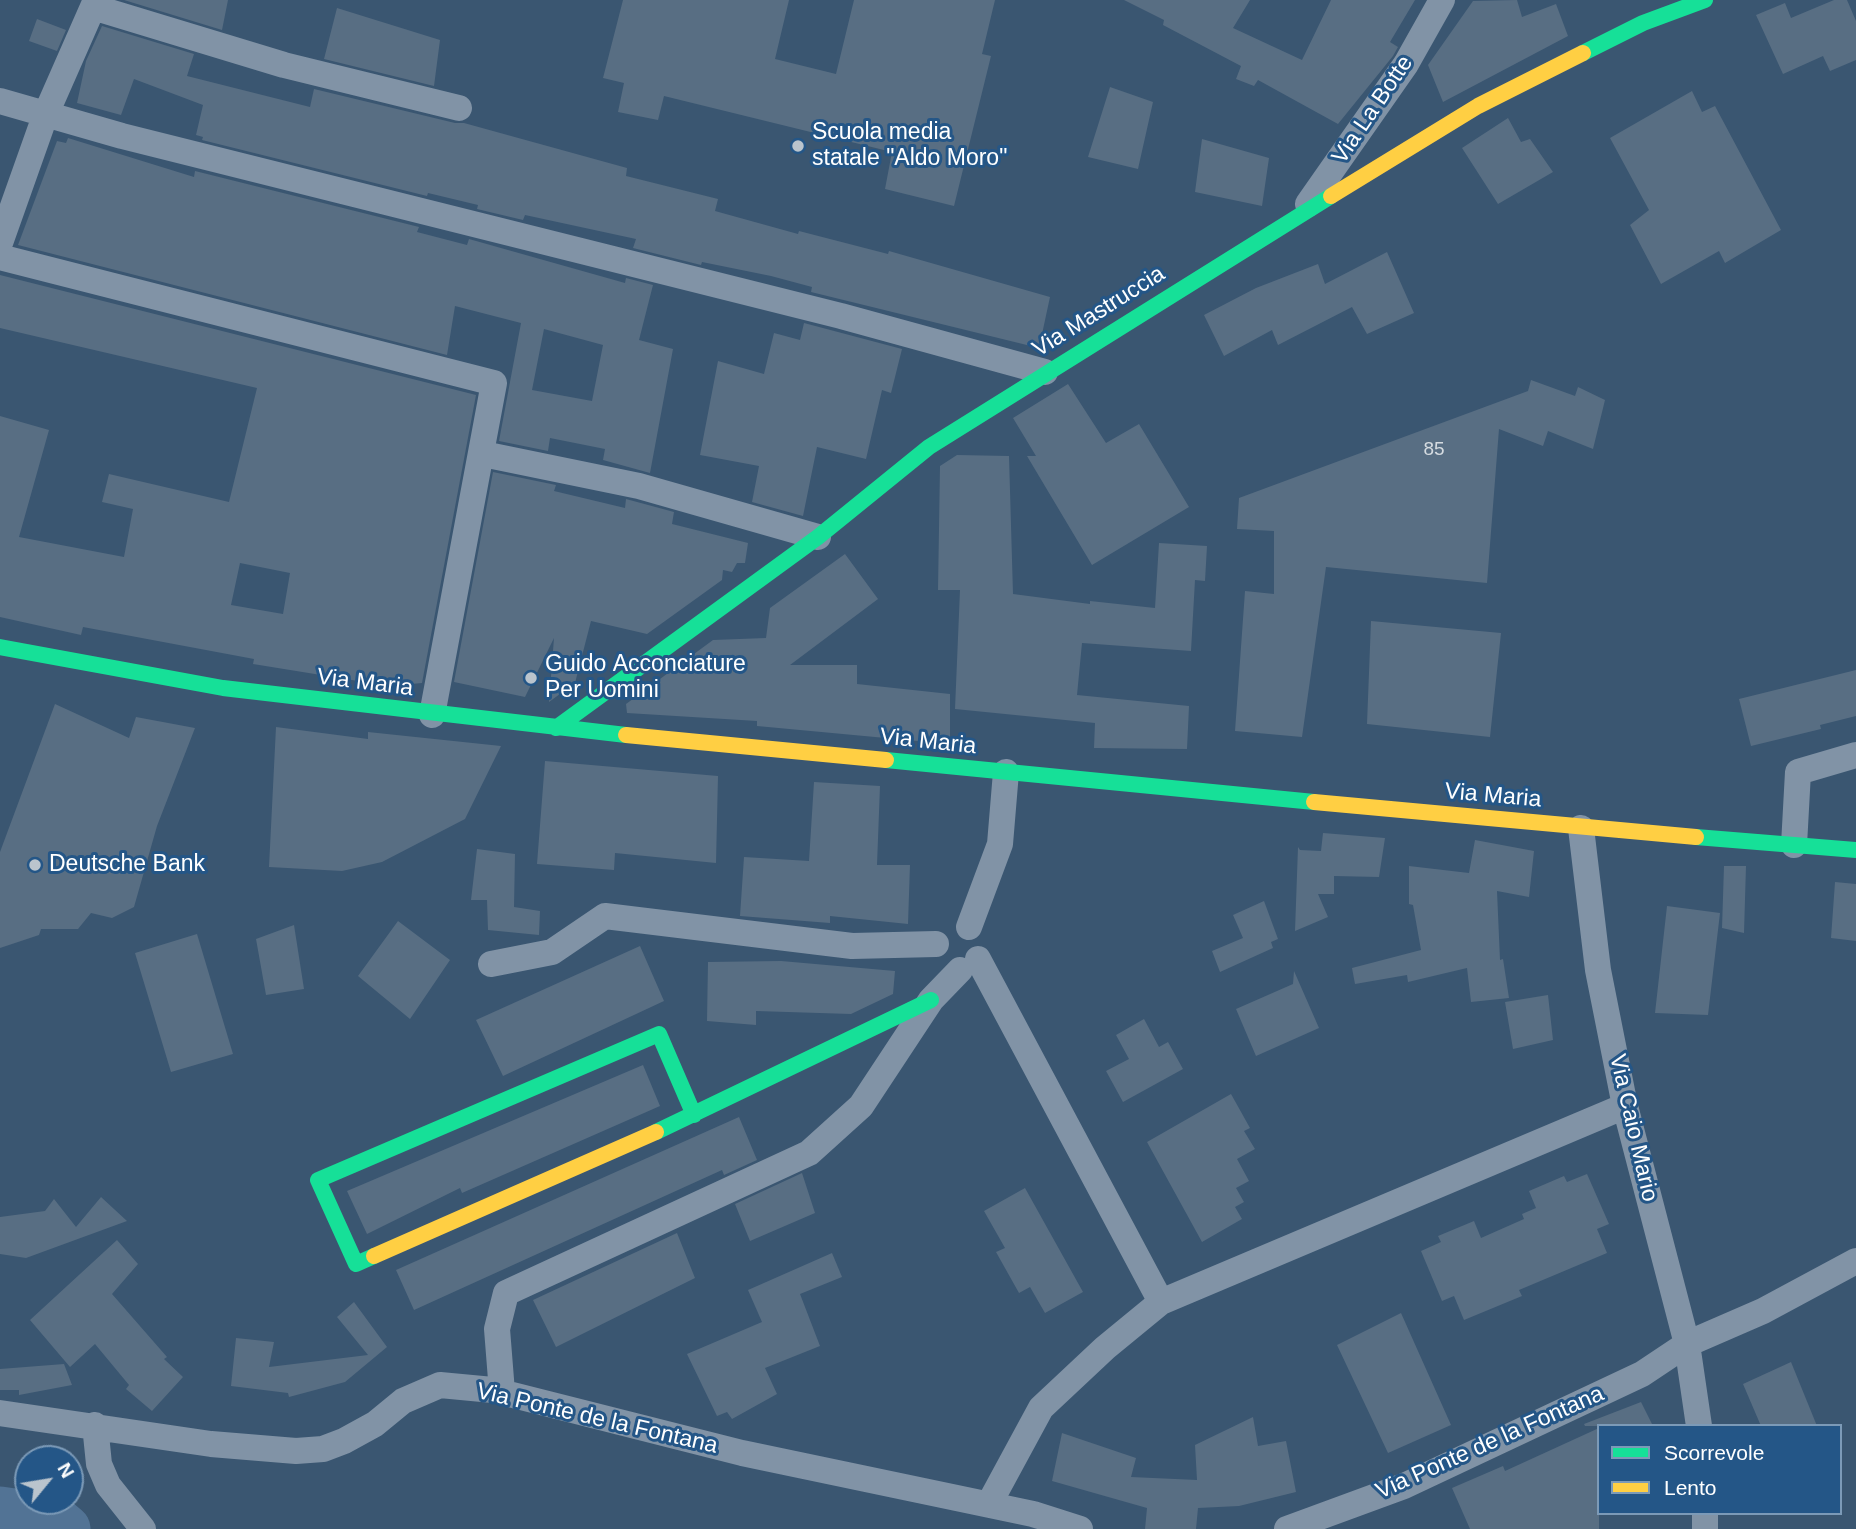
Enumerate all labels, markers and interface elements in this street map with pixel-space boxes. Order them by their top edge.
street label: Via La Botte [1327,51,1419,169]
place label: Scuola media statale "Aldo Moro" [812,119,1007,173]
marker: Scuola media statale "Aldo Moro" [790,138,806,154]
street label: Via Mastruccia [1028,260,1170,364]
house number: 85 [1423,439,1445,461]
place label: Guido Acconciature Per Uomini [545,651,746,705]
street label: Via Maria [315,663,415,703]
marker: Guido Acconciature Per Uomini [523,670,539,686]
street label: Via Maria [878,723,978,761]
street label: Via Maria [1444,778,1542,814]
place label: Deutsche Bank [49,851,205,879]
marker: Deutsche Bank [27,857,43,873]
street label: Via Caio Mario [1603,1052,1663,1204]
street label: Via Ponte de la Fontana [474,1378,720,1460]
street label: Via Ponte de la Fontana [1372,1380,1608,1506]
legend [1597,1424,1842,1515]
text: Scorrevole [1664,1441,1764,1464]
north arrow [14,1445,84,1515]
text: N [53,1459,78,1481]
text: Lento [1664,1476,1717,1499]

